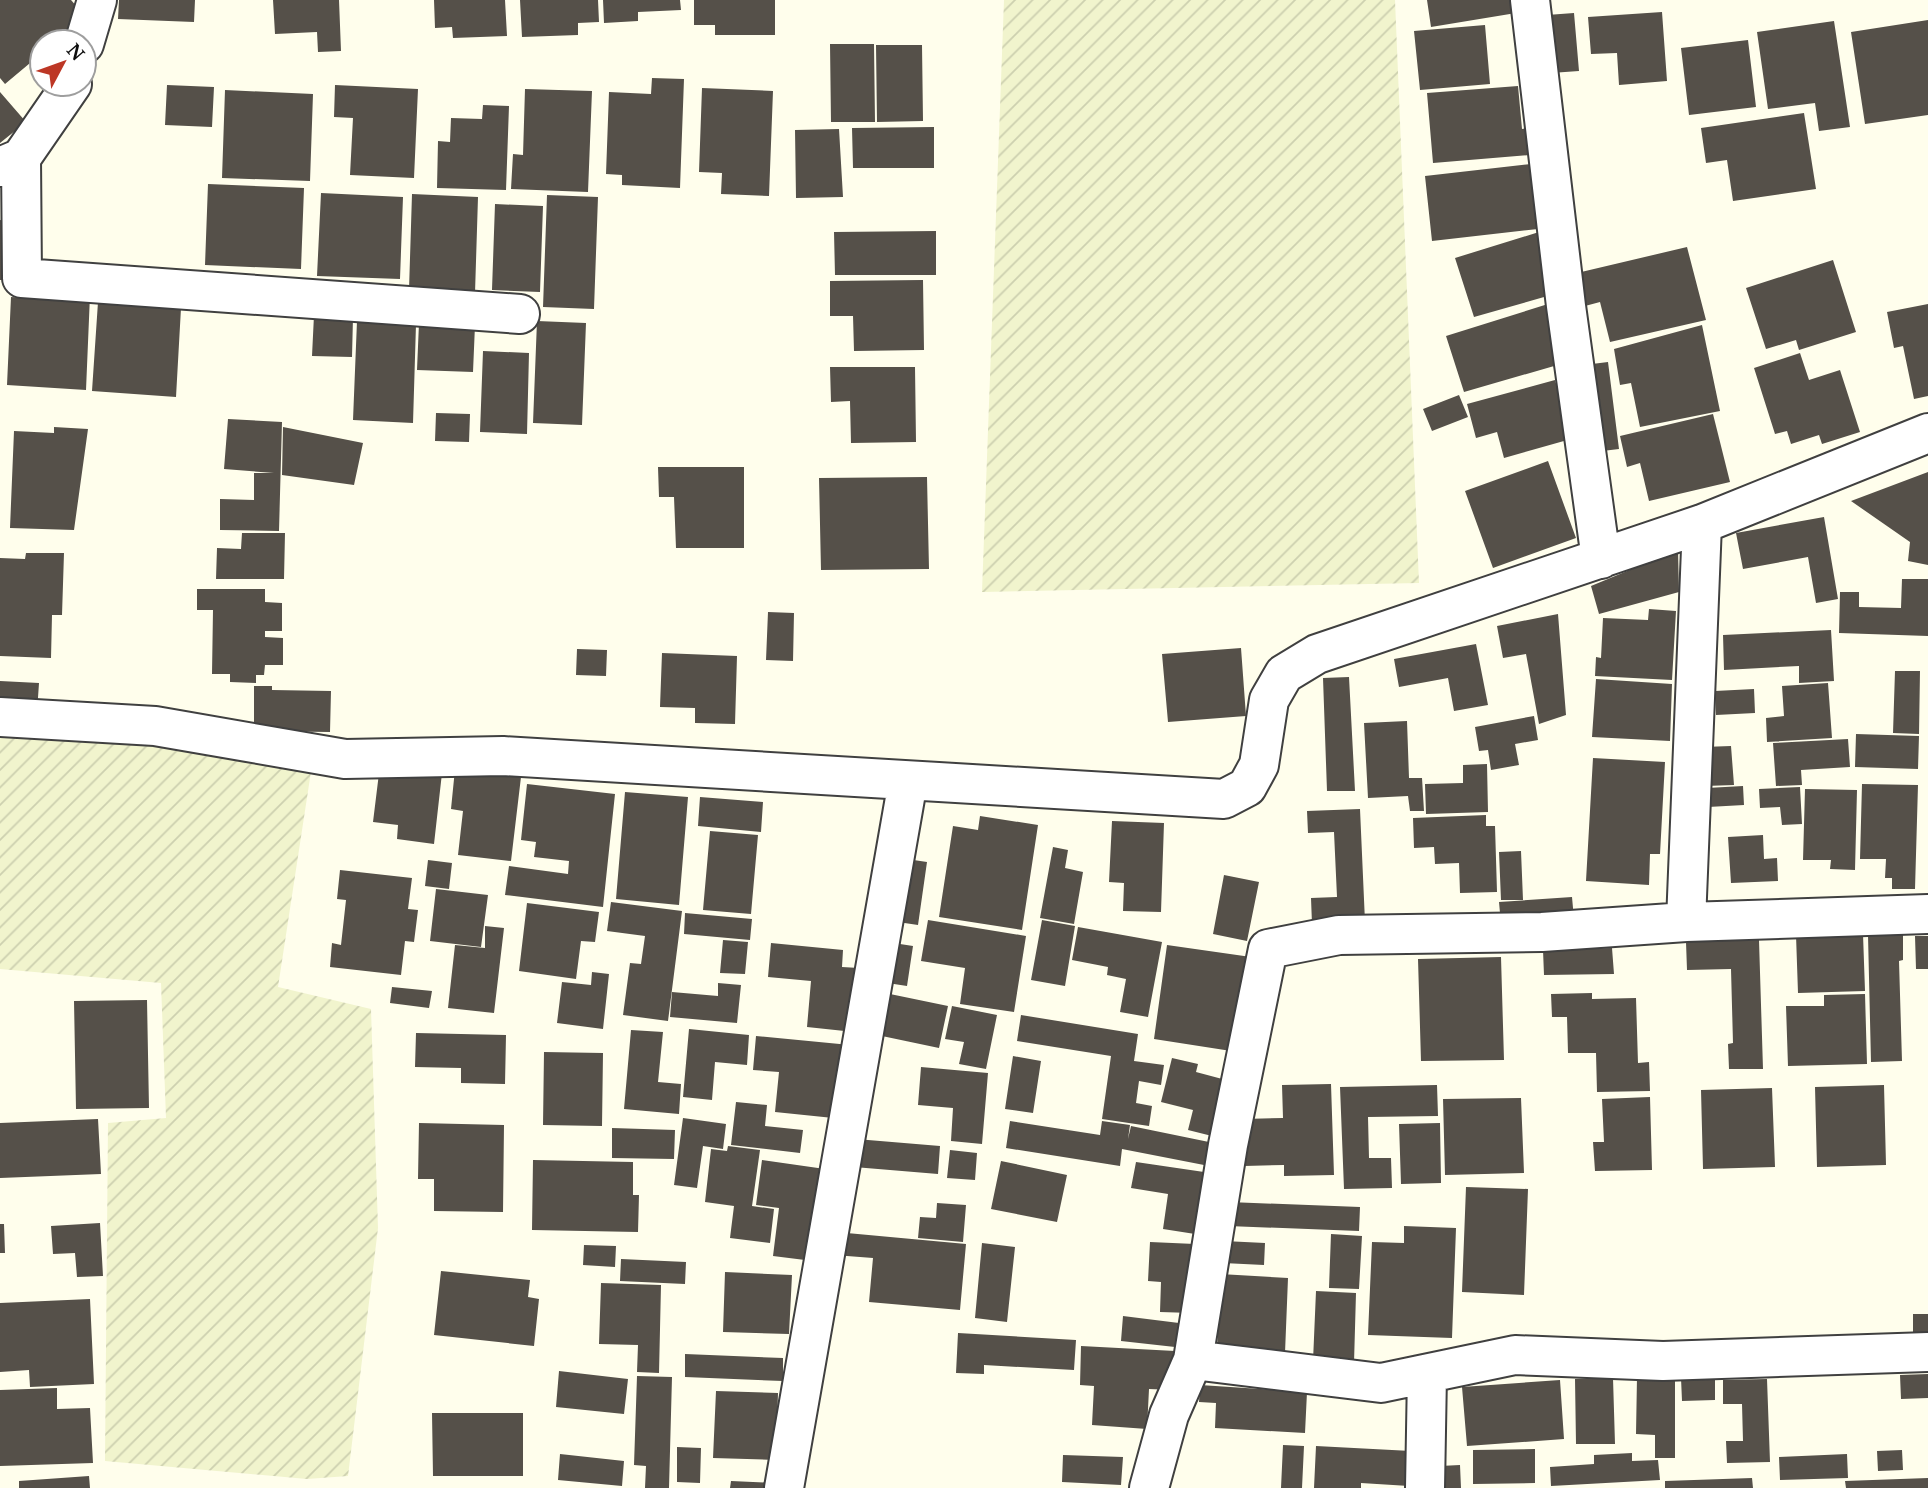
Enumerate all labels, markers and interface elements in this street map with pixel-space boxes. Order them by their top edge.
north arrow [28,28,98,98]
text: N [61,38,91,66]

